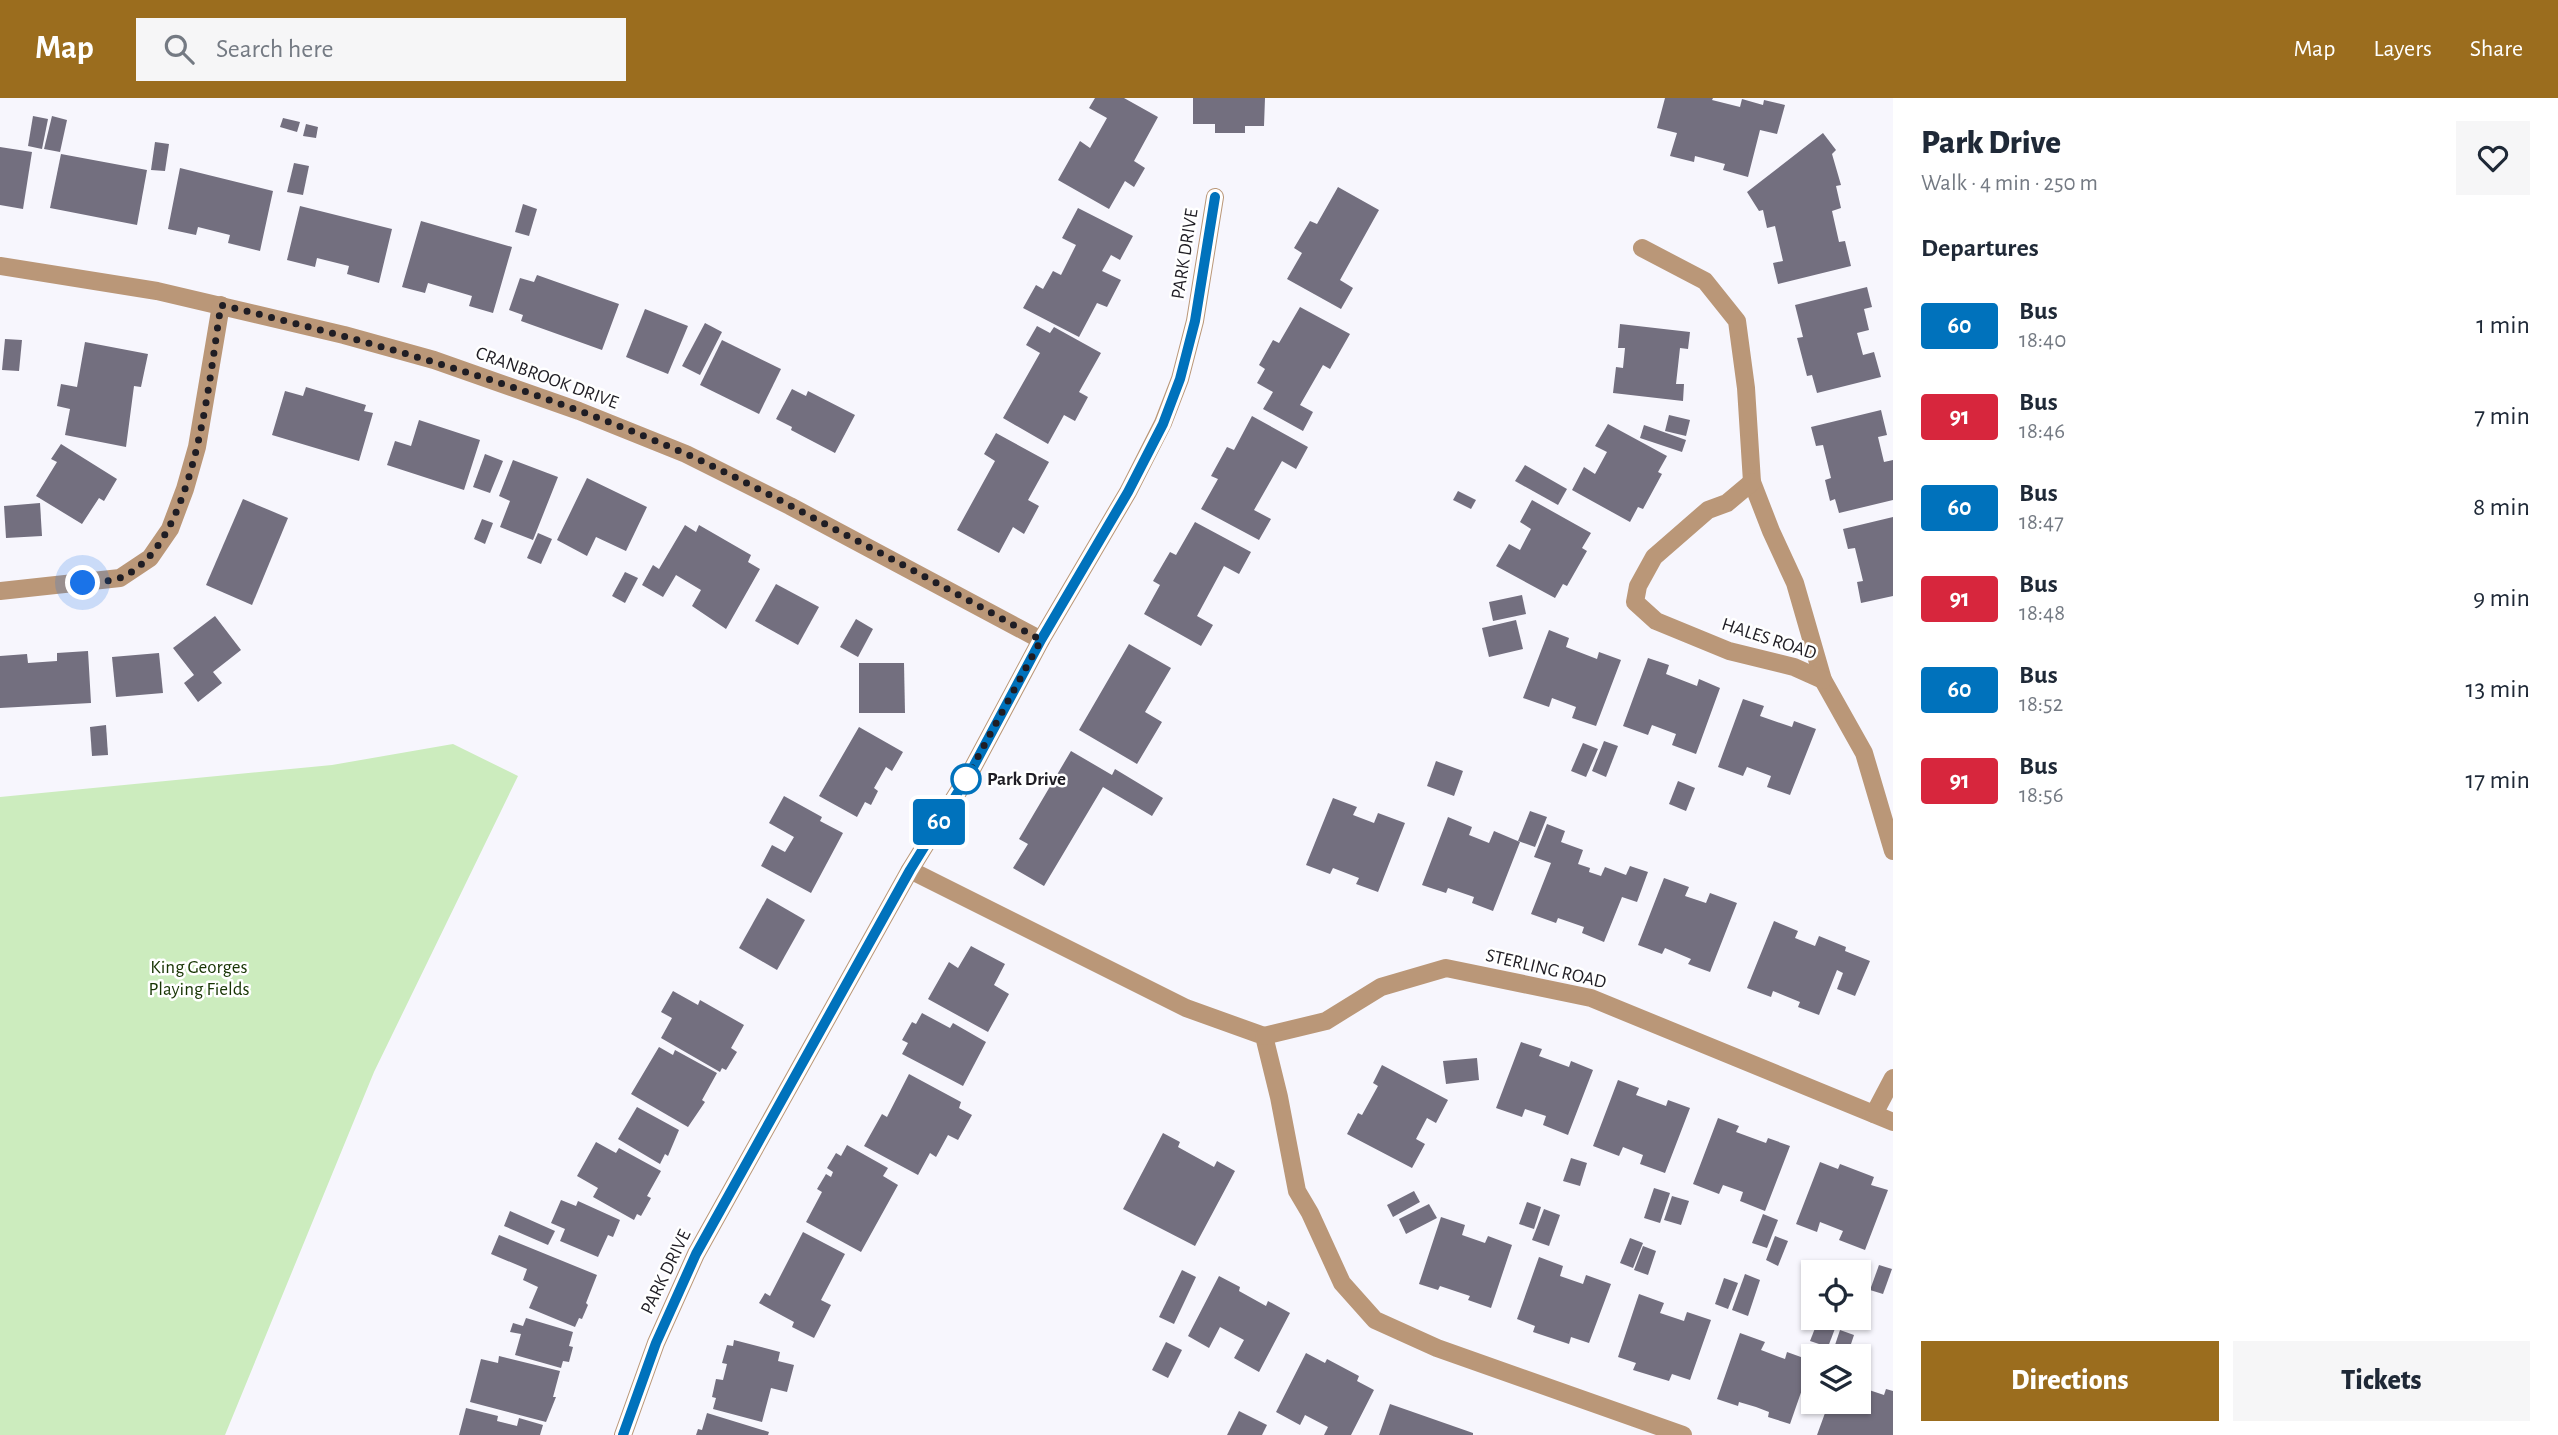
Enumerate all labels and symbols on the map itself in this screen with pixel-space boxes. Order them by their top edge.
street label: PARK DRIVE [1168,207,1202,301]
street label: CRANBROOK DRIVE [473,343,621,413]
your location [65,565,100,600]
street label: HALES ROAD [1719,615,1819,663]
marker: Park Drive [951,764,981,794]
place label: Park Drive [987,770,1066,789]
line badge: 60 [908,799,970,845]
street label: STERLING ROAD [1484,946,1608,992]
park label: King Georges Playing Fields [148,958,250,999]
street label: PARK DRIVE [637,1227,695,1317]

